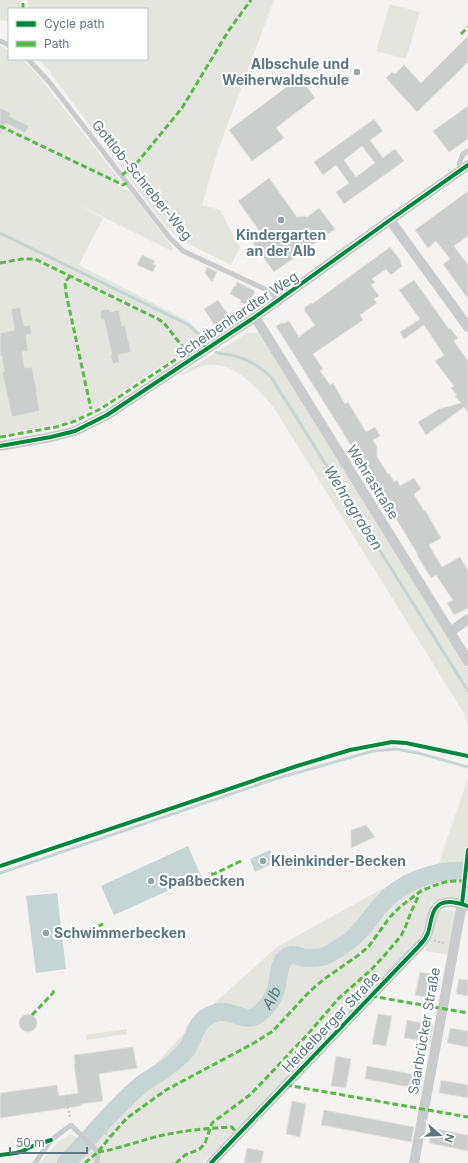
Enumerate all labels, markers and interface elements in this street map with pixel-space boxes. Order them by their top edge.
legend [8,8,148,60]
text: Cycle path [44,16,105,31]
text: Path [44,36,69,51]
place label: Albschule und Weiherwaldschule [222,55,349,88]
marker: Albschule und Weiherwaldschule [352,67,362,77]
street label: Gottlob-Schreber-Weg [89,116,196,243]
marker: Kindergarten an der Alb [276,215,286,225]
place label: Kindergarten an der Alb [236,226,326,259]
street label: Scheibenhardter Weg [173,267,301,362]
street label: Wehrastraße [344,441,403,522]
water label: Wehragraben [320,462,387,554]
place label: Kleinkinder-Becken [271,852,406,869]
marker: Kleinkinder-Becken [258,856,268,866]
place label: Spaßbecken [159,872,245,889]
marker: Spaßbecken [146,876,156,886]
place label: Schwimmerbecken [54,924,186,941]
marker: Schwimmerbecken [41,928,51,938]
street label: Saarbrücker Straße [404,966,443,1096]
street label: Heidelberger Straße [278,968,383,1076]
water label: Alb [257,983,285,1014]
north arrow [420,1115,460,1155]
scale bar [10,1129,87,1155]
text: N [441,1132,457,1145]
text: 50 m [16,1135,45,1150]

